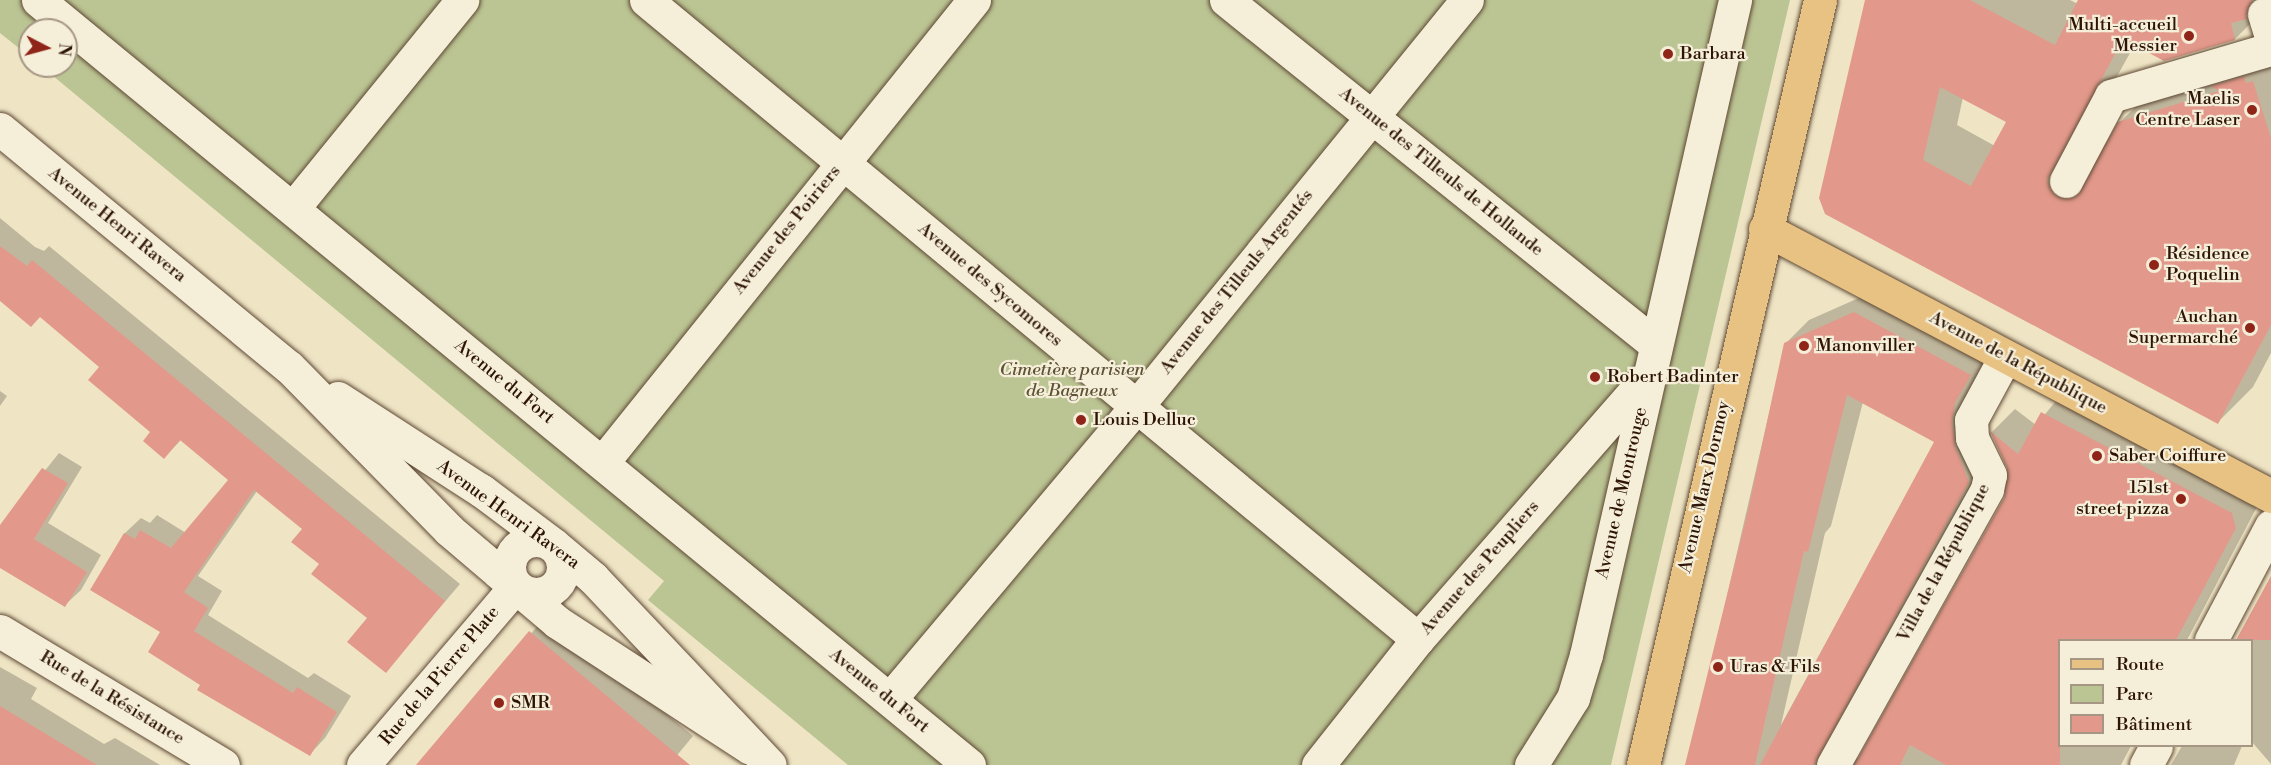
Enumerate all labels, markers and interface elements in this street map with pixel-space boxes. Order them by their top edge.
place label: Multi-accueil Messier [2068,15,2177,57]
north arrow [18,18,78,78]
marker: Multi-accueil Messier [2182,29,2196,43]
text: N [53,42,75,57]
place label: Barbara [1680,43,1746,65]
marker: Barbara [1661,47,1675,61]
street label: Avenue des Tilleuls de Hollande [1334,83,1548,261]
place label: Maelis Centre Laser [2135,89,2240,132]
marker: Maelis Centre Laser [2245,103,2259,117]
street label: Avenue des Poiriers [728,161,846,299]
street label: Avenue Henri Ravera [44,163,190,287]
street label: Avenue des Tilleuls Argentés [1156,185,1318,379]
street label: Avenue des Sycomores [913,218,1067,352]
place label: Résidence Poquelin [2166,244,2249,286]
marker: Résidence Poquelin [2147,258,2161,272]
street label: Avenue de la République [1925,307,2111,419]
place label: Auchan Supermarché [2129,307,2238,350]
marker: Auchan Supermarché [2243,321,2257,335]
street label: Avenue du Fort [450,335,558,429]
place label: Manonviller [1816,335,1915,357]
marker: Manonviller [1797,339,1811,353]
park label: Cimetière parisien de Bagneux [1000,360,1144,403]
place label: Robert Badinter [1607,366,1739,388]
marker: Robert Badinter [1588,370,1602,384]
street label: Avenue Marx Dormoy [1675,399,1735,575]
street label: Avenue de Montrouge [1592,405,1652,581]
place label: Louis Delluc [1093,409,1196,431]
marker: Louis Delluc [1074,413,1088,427]
place label: Saber Coiffure [2109,445,2226,467]
marker: Saber Coiffure [2090,449,2104,463]
street label: Avenue Henri Ravera [432,456,584,574]
place label: 151st street pizza [2076,478,2169,520]
street label: Villa de la République [1893,480,1995,646]
marker: 151st street pizza [2174,492,2188,506]
street label: Avenue des Peupliers [1416,496,1544,640]
street label: Rue de la Pierre Plate [376,602,504,750]
legend [2058,639,2253,747]
street label: Avenue du Fort [825,644,933,738]
street label: Rue de la Résistance [36,646,188,750]
text: Route [2116,653,2164,676]
place label: Uras & Fils [1730,656,1820,678]
marker: Uras & Fils [1711,660,1725,674]
text: Parc [2116,683,2153,706]
place label: SMR [511,692,550,714]
marker: SMR [492,696,506,710]
text: Bâtiment [2116,713,2192,736]

